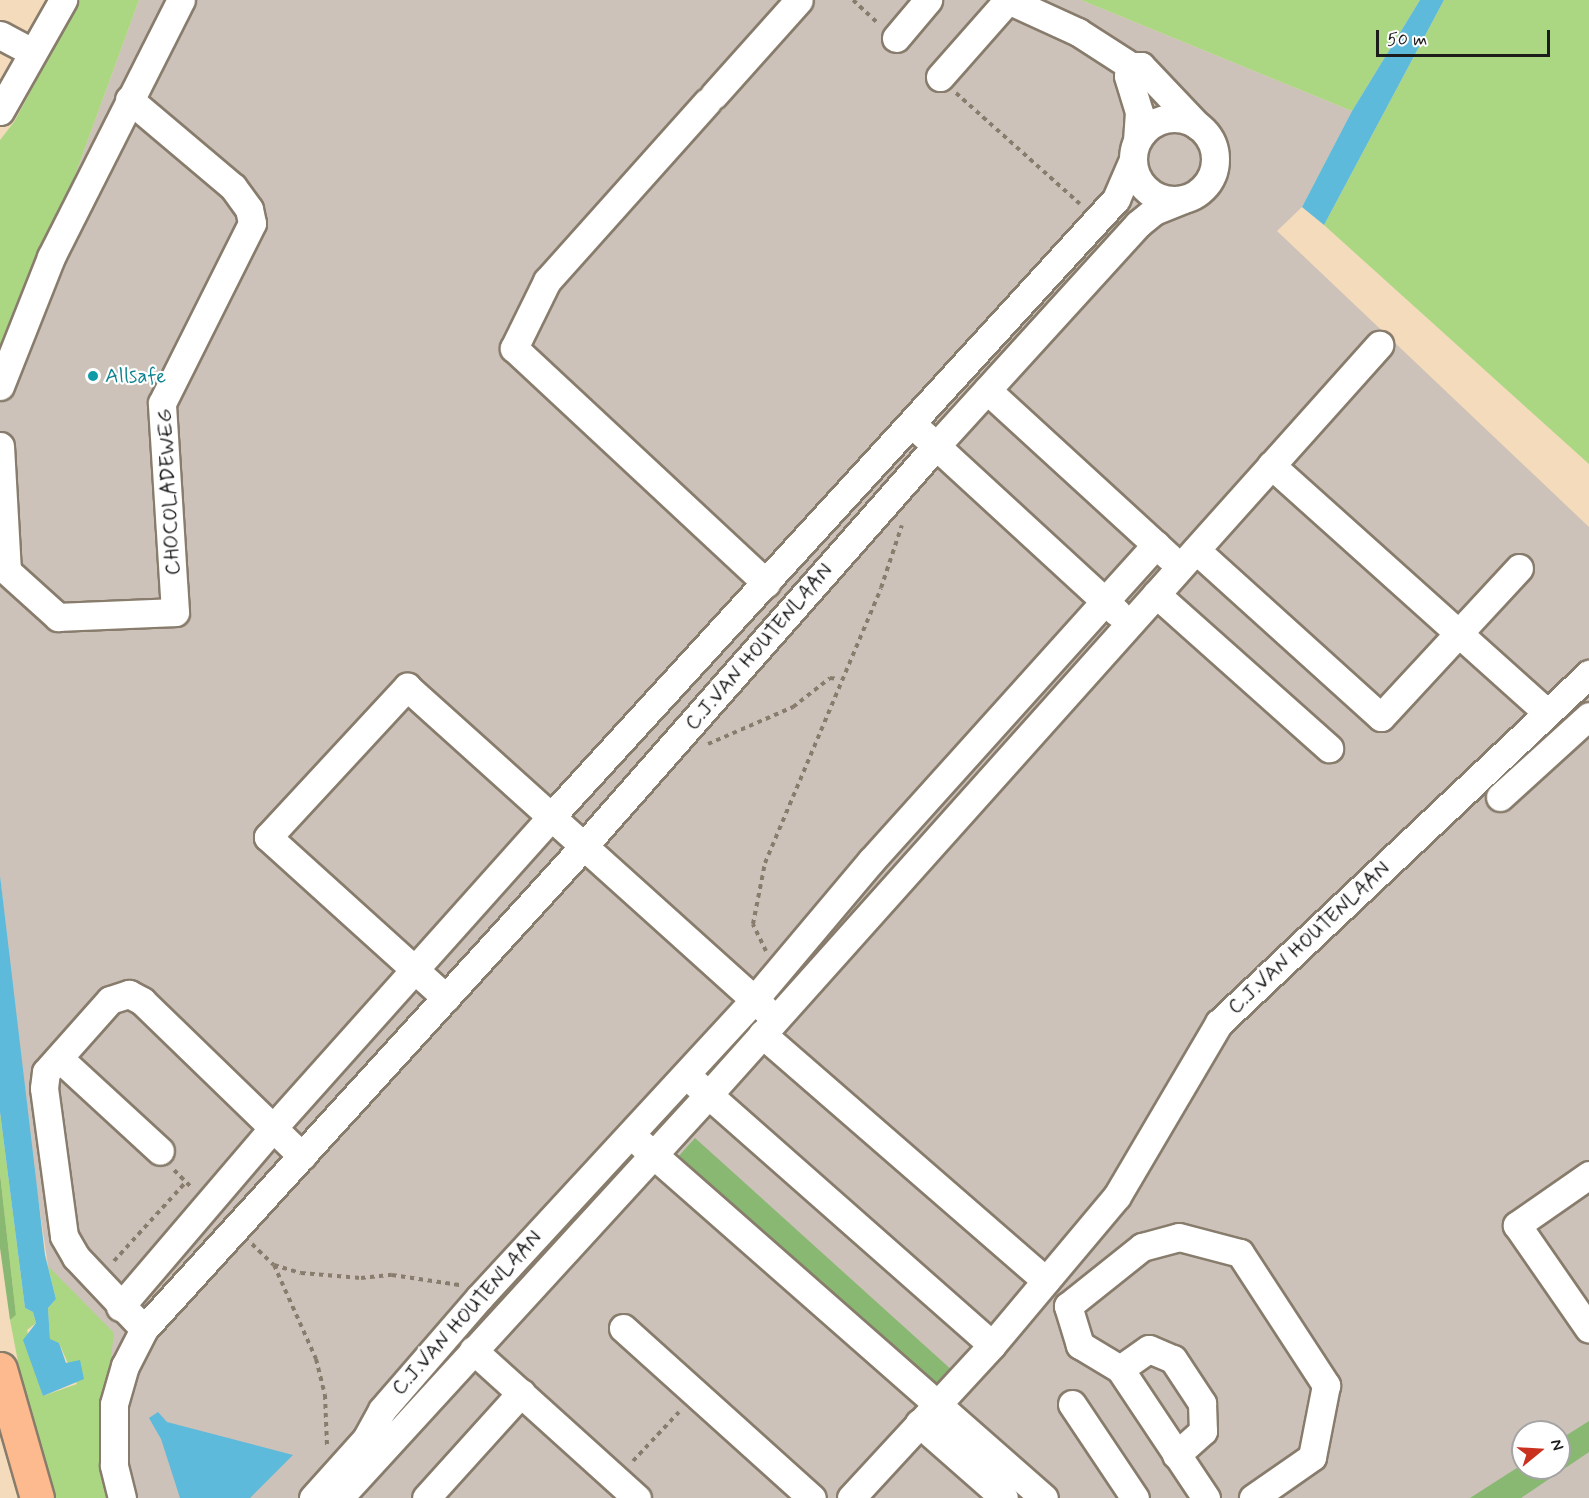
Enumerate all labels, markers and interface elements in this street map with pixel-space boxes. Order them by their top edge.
scale bar [1379,18,1553,56]
text: 50 m [1387,28,1427,52]
place label: Allsafe [105,363,166,389]
marker: Allsafe [86,369,100,383]
street label: CHOCOLADEWEG [152,408,186,576]
street label: C.J.VAN HOUTENLAAN [678,557,840,737]
street label: C.J.VAN HOUTENLAAN [1221,855,1397,1021]
street label: C.J.VAN HOUTENLAAN [385,1224,549,1402]
north arrow [1511,1420,1571,1480]
text: N [1545,1437,1568,1453]

